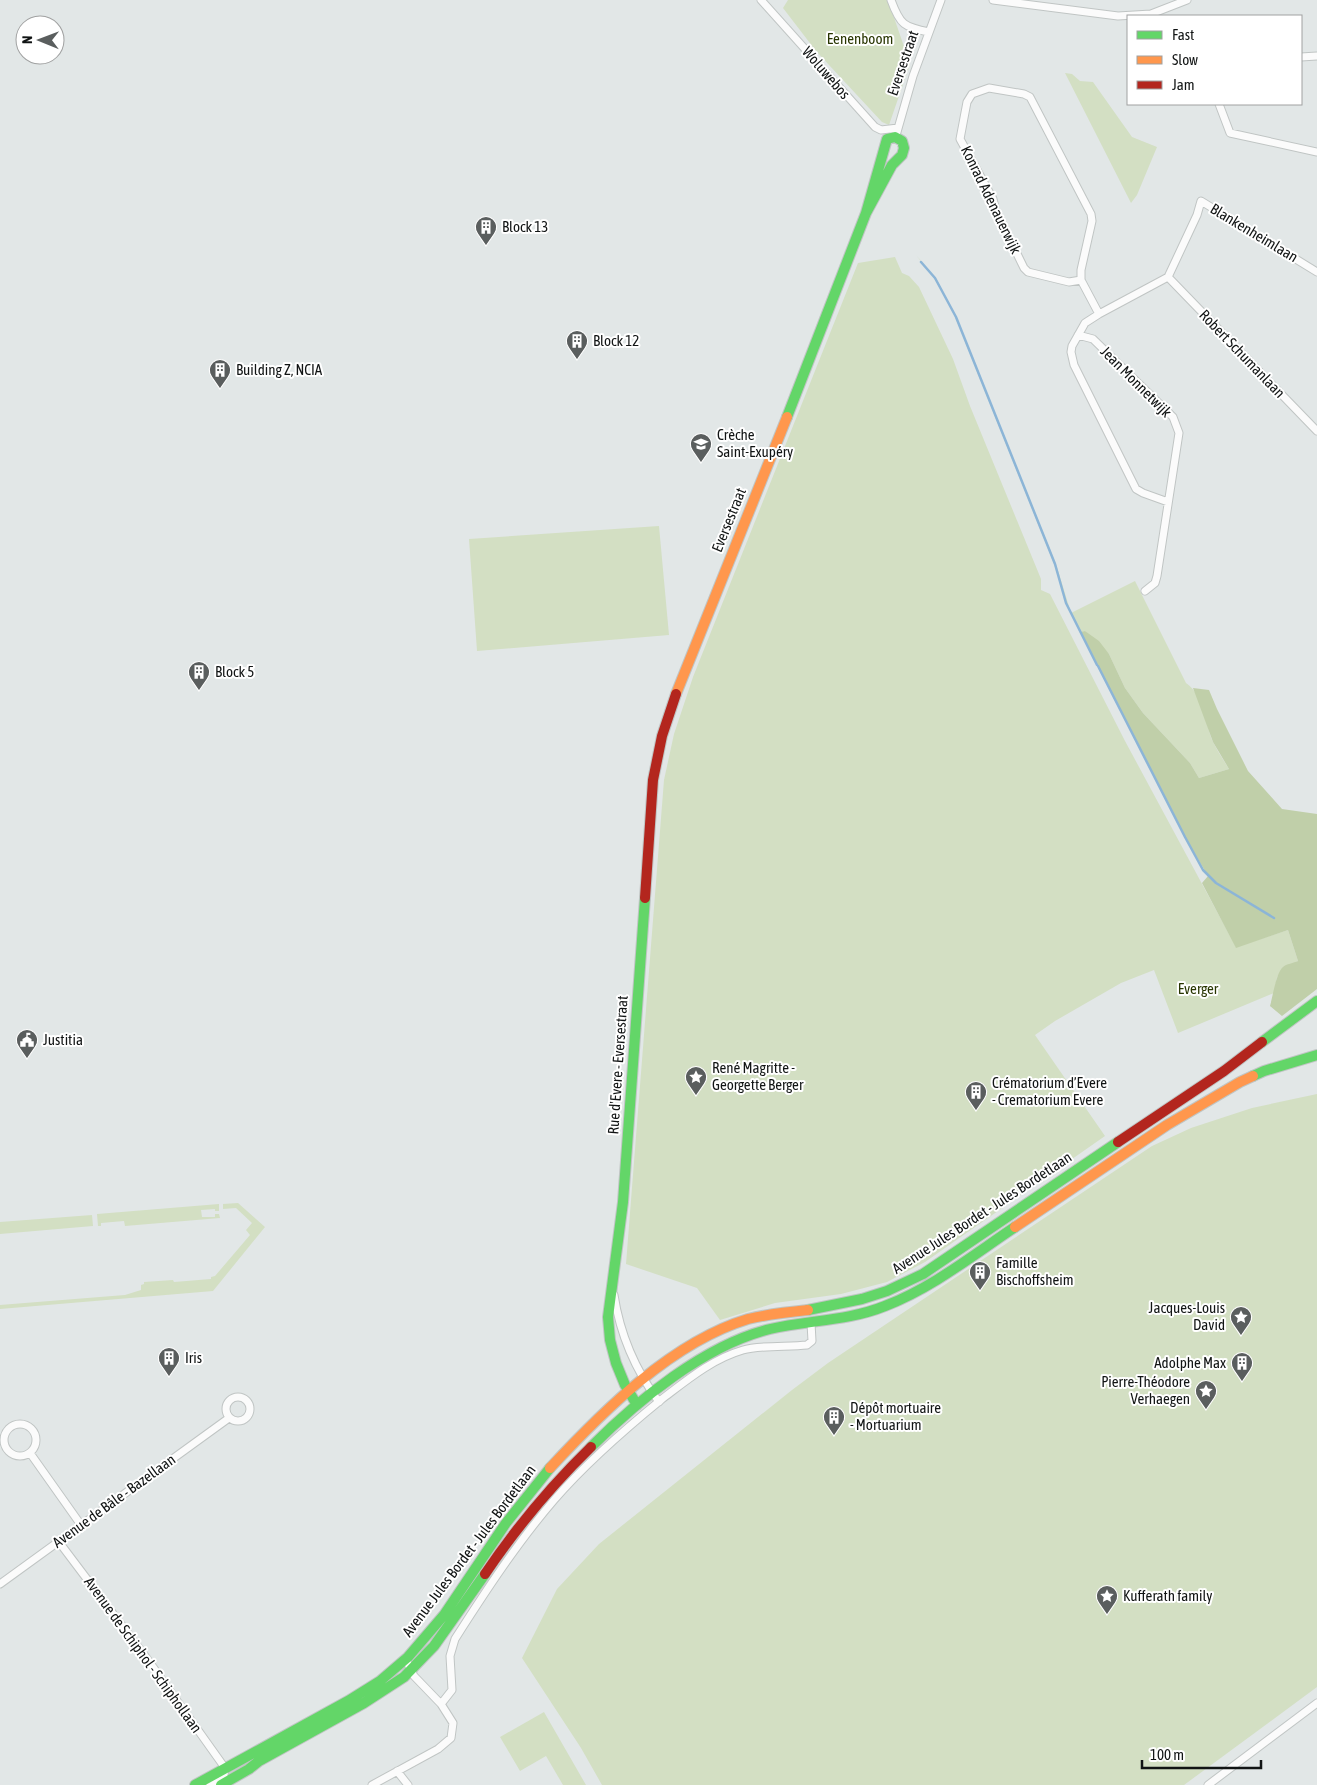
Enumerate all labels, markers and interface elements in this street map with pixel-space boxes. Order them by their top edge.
north arrow [15,15,65,65]
legend [1127,15,1302,105]
text: Fast [1172,26,1194,43]
street label: Eversestraat [883,28,922,98]
park label: Eenenboom [827,30,893,47]
text: N [19,36,35,44]
street label: Woluwebos [799,43,854,102]
text: Slow [1172,51,1198,68]
text: Jam [1172,76,1195,93]
street label: Konrad Adenauerwijk [958,143,1025,257]
street label: Blankenheimlaan [1207,200,1301,265]
building icon: Block 13 [474,215,498,246]
place label: Block 13 [502,218,548,235]
street label: Robert Schumanlaan [1196,306,1289,401]
building icon: Block 12 [565,329,589,360]
place label: Block 12 [593,332,639,349]
street label: Jean Monnetwijk [1097,343,1176,421]
building icon: Building Z, NCIA [208,358,232,389]
place label: Building Z, NCIA [236,361,323,378]
place label: Crèche Saint-Exupéry [717,426,793,460]
school or university icon: Crèche Saint-Exupéry [689,432,713,463]
street label: Eversestraat [708,485,749,554]
building icon: Block 5 [187,660,211,691]
place label: Block 5 [215,663,254,680]
park label: Everger [1178,980,1219,997]
street label: Rue d'Evere - Eversestraat [604,995,631,1135]
public building icon: Justitia [15,1028,39,1059]
place label: Justitia [43,1031,83,1048]
place label: René Magritte - Georgette Berger [712,1059,804,1093]
place icon: René Magritte - Georgette Berger [684,1065,708,1096]
place label: Crématorium d’Evere - Crematorium Evere [992,1074,1107,1108]
building icon: Crématorium d’Evere - Crematorium Evere [964,1080,988,1111]
street label: Avenue Jules Bordet - Jules Bordetlaan [889,1148,1075,1277]
place label: Famille Bischoffsheim [996,1254,1074,1288]
building icon: Famille Bischoffsheim [968,1260,992,1291]
place label: Jacques-Louis David [1149,1299,1225,1333]
place icon: Jacques-Louis David [1229,1305,1253,1336]
building icon: Iris [157,1346,181,1377]
place label: Iris [185,1349,202,1366]
building icon: Adolphe Max [1230,1351,1254,1382]
place label: Adolphe Max [1154,1354,1226,1371]
place label: Pierre-Théodore Verhaegen [1101,1373,1190,1407]
place icon: Pierre-Théodore Verhaegen [1194,1379,1218,1410]
place label: Dépôt mortuaire - Mortuarium [850,1399,941,1433]
building icon: Dépôt mortuaire - Mortuarium [822,1405,846,1436]
street label: Avenue de Bâle - Bazellaan [49,1450,178,1551]
street label: Avenue Jules Bordet - Jules Bordetlaan [399,1462,539,1640]
street label: Avenue de Schiphol - Schiphollaan [81,1573,206,1736]
place icon: Kufferath family [1095,1584,1119,1615]
place label: Kufferath family [1123,1587,1213,1604]
scale bar [1142,1738,1261,1770]
text: 100 m [1150,1746,1184,1763]

